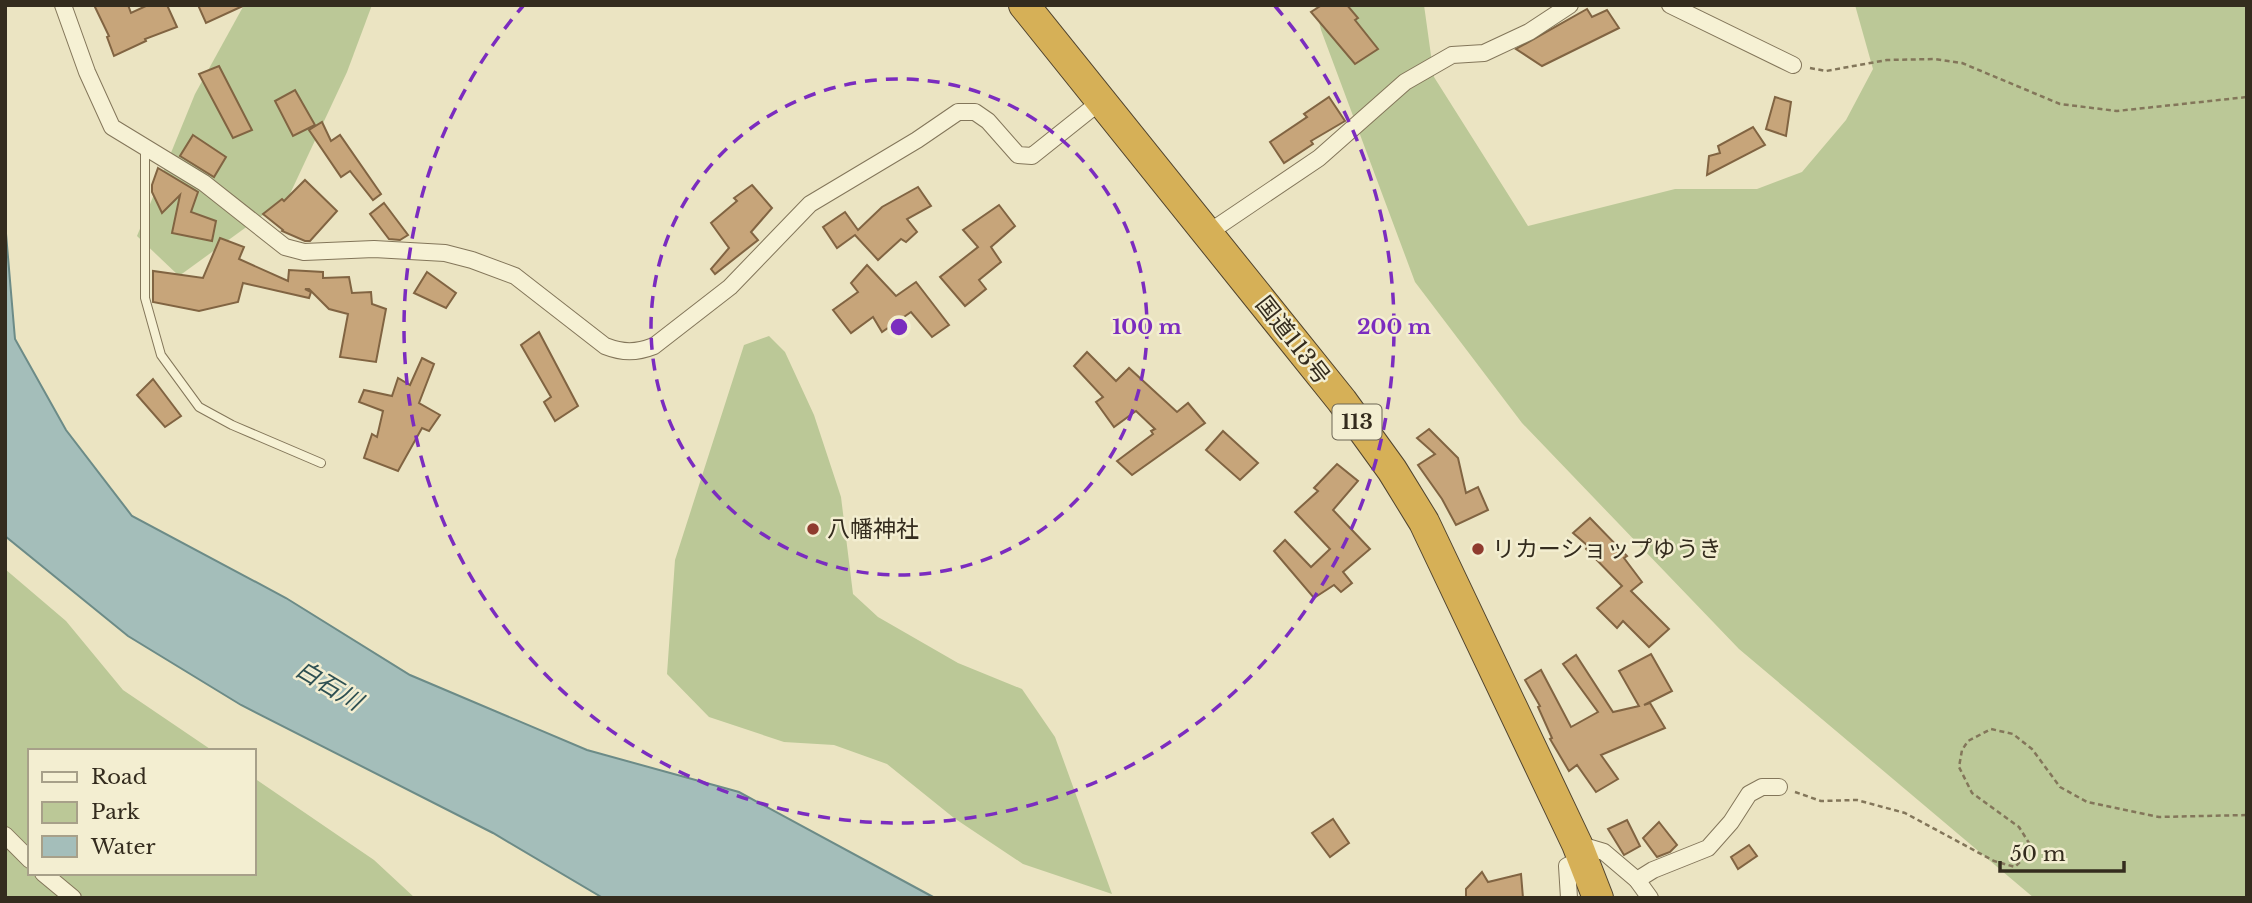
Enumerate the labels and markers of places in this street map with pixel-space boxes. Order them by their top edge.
centre of rings [887,315,911,339]
place label: 八幡神社 [827,515,919,543]
marker: 八幡神社 [805,521,821,537]
place label: リカーショップゆうき [1492,535,1722,563]
marker: リカーショップゆうき [1470,541,1486,557]

